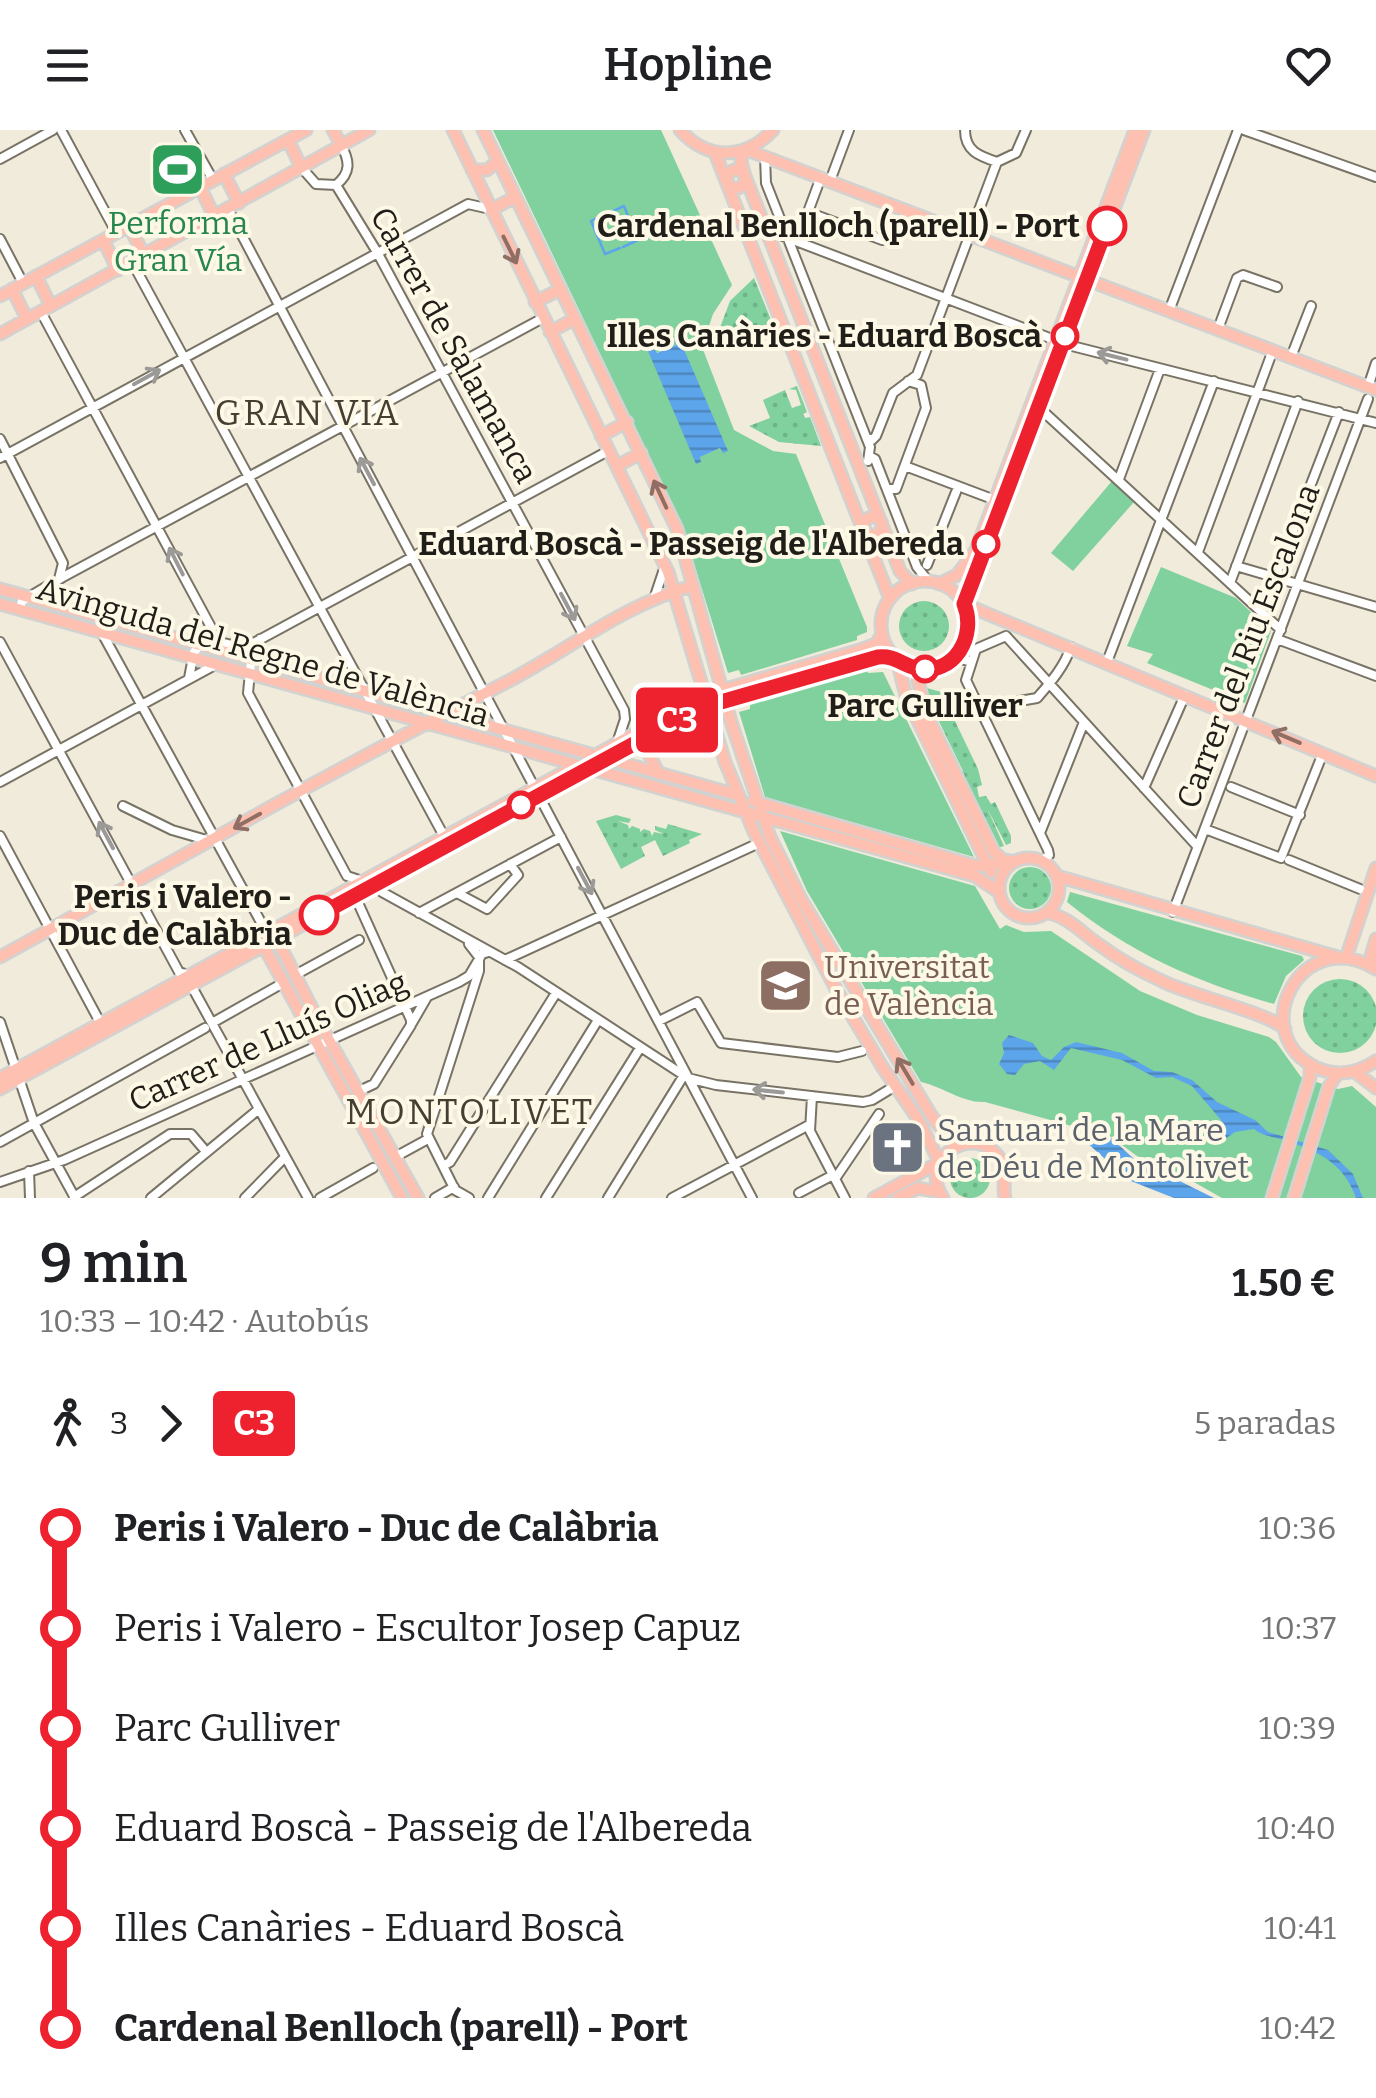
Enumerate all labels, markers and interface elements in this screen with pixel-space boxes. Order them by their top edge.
icon: menu [40,38,95,93]
text: Hopline [603,38,773,92]
icon: heart [1281,38,1336,93]
sports icon: Performa Gran Vía [148,139,208,199]
street label: Carrer de Salamanca [362,200,546,490]
place label: Performa Gran Vía [108,204,248,279]
place label: Cardenal Benlloch (parell) - Port [597,207,1080,245]
marker: Cardenal Benlloch (parell) - Port [1088,207,1126,245]
one-way arrow [501,234,520,264]
place label: Illes Canàries - Eduard Boscà [606,317,1042,355]
marker: Illes Canàries - Eduard Boscà [1052,323,1078,349]
one-way arrow [1097,346,1128,365]
one-way arrow [132,367,161,387]
district label: GRAN VIA [215,392,401,434]
one-way arrow [356,456,376,486]
street label: Carrer del Riu Escalona [1169,478,1327,814]
one-way arrow [650,480,669,510]
place label: Eduard Boscà - Passeig de l'Albereda [418,525,964,563]
marker: Eduard Boscà - Passeig de l'Albereda [973,531,999,557]
one-way arrow [166,547,185,576]
street label: Avinguda del Regne de València [32,569,494,735]
one-way arrow [559,592,578,622]
marker: Parc Gulliver [912,656,938,682]
place label: Parc Gulliver [827,687,1023,725]
line badge: C3 [632,688,722,752]
text: C3 [656,699,698,741]
one-way arrow [1271,727,1302,745]
unlabelled marker [508,792,534,818]
one-way arrow [233,811,262,831]
one-way arrow [96,821,116,851]
one-way arrow [576,866,595,896]
place label: Peris i Valero - Duc de Calàbria [57,878,292,953]
marker: Peris i Valero - Duc de Calàbria [300,896,338,934]
place label: Universitat de València [824,948,993,1023]
school or university icon: Universitat de València [755,955,815,1015]
street label: Carrer de Lluís Oliag [123,962,413,1120]
one-way arrow [895,1057,915,1086]
one-way arrow [752,1081,785,1100]
district label: MONTOLIVET [345,1091,595,1133]
place label: Santuari de la Mare de Déu de Montolivet [937,1111,1249,1186]
church icon: Santuari de la Mare de Déu de Montolivet [868,1118,928,1178]
text: 9 min [40,1231,187,1297]
text: 1.50 € [1232,1260,1336,1306]
text: 10:33 – 10:42 · Autobús [40,1302,369,1340]
icon: walk [40,1396,95,1451]
icon: forward [143,1396,198,1451]
text: C3 [233,1402,275,1444]
text: 3 [110,1404,128,1442]
text: 5 paradas [1194,1404,1336,1442]
text: Peris i Valero - Duc de Calàbria [114,1505,659,1551]
text: 10:36 [1259,1509,1336,1547]
text: Peris i Valero - Escultor Josep Capuz [114,1605,741,1651]
text: 10:37 [1261,1609,1336,1647]
text: Parc Gulliver [114,1705,340,1751]
text: 10:39 [1259,1709,1336,1747]
text: Eduard Boscà - Passeig de l'Albereda [114,1805,752,1851]
text: 10:40 [1257,1809,1336,1847]
text: Illes Canàries - Eduard Boscà [114,1905,624,1951]
text: 10:41 [1264,1909,1336,1947]
text: Cardenal Benlloch (parell) - Port [114,2005,688,2051]
text: 10:42 [1260,2009,1336,2047]

